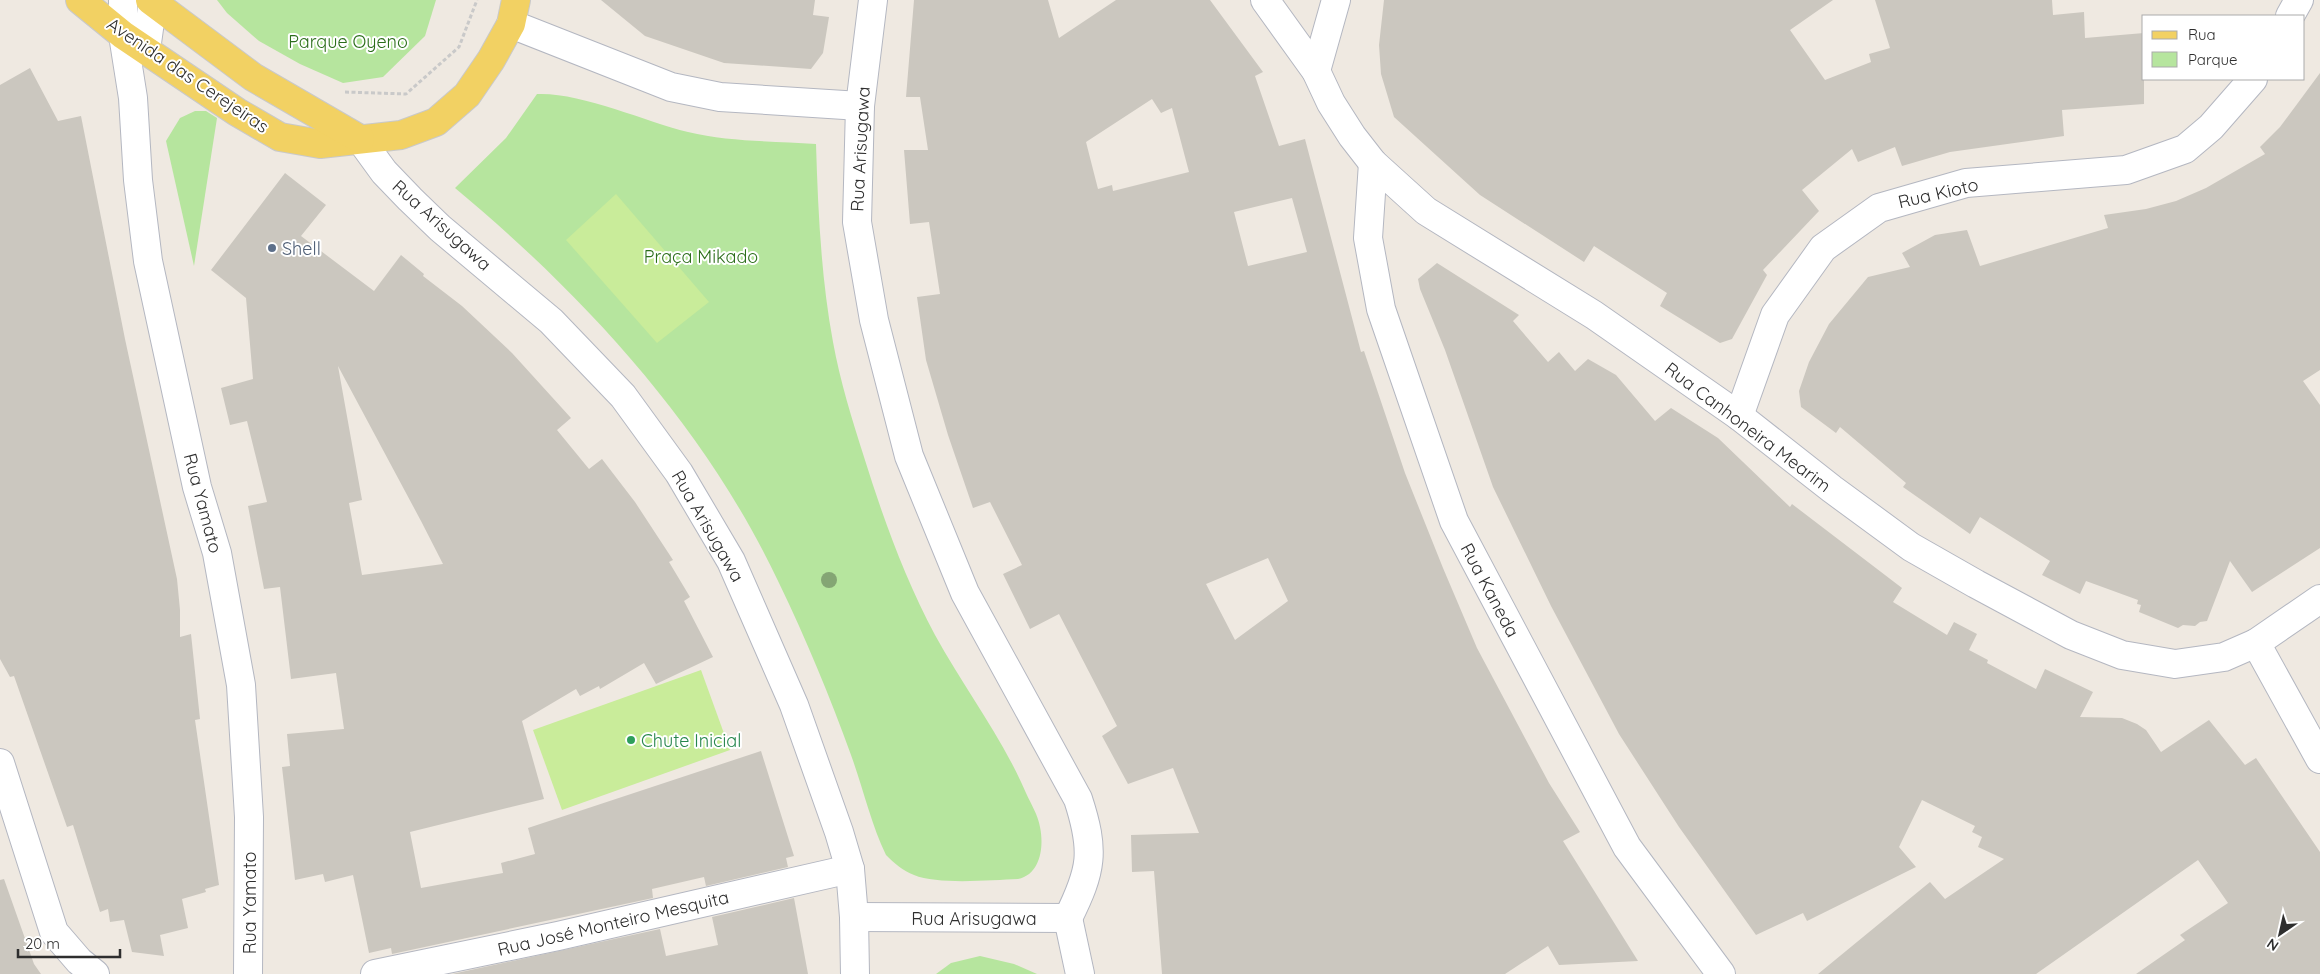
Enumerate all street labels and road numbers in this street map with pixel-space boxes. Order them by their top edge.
street label: Avenida das Cerejeiras [103,12,273,138]
street label: Rua Arisugawa [845,86,875,212]
street label: Rua Kioto [1896,173,1980,213]
street label: Rua Arisugawa [388,175,496,275]
street label: Rua Canhoneira Mearim [1660,357,1836,497]
street label: Rua Yamato [179,450,227,556]
street label: Rua Arisugawa [667,466,749,586]
street label: Rua Kaneda [1456,539,1524,641]
street label: Rua Yamato [238,852,261,954]
street label: Rua José Monteiro Mesquita [495,885,731,961]
street label: Rua Arisugawa [911,907,1037,930]

